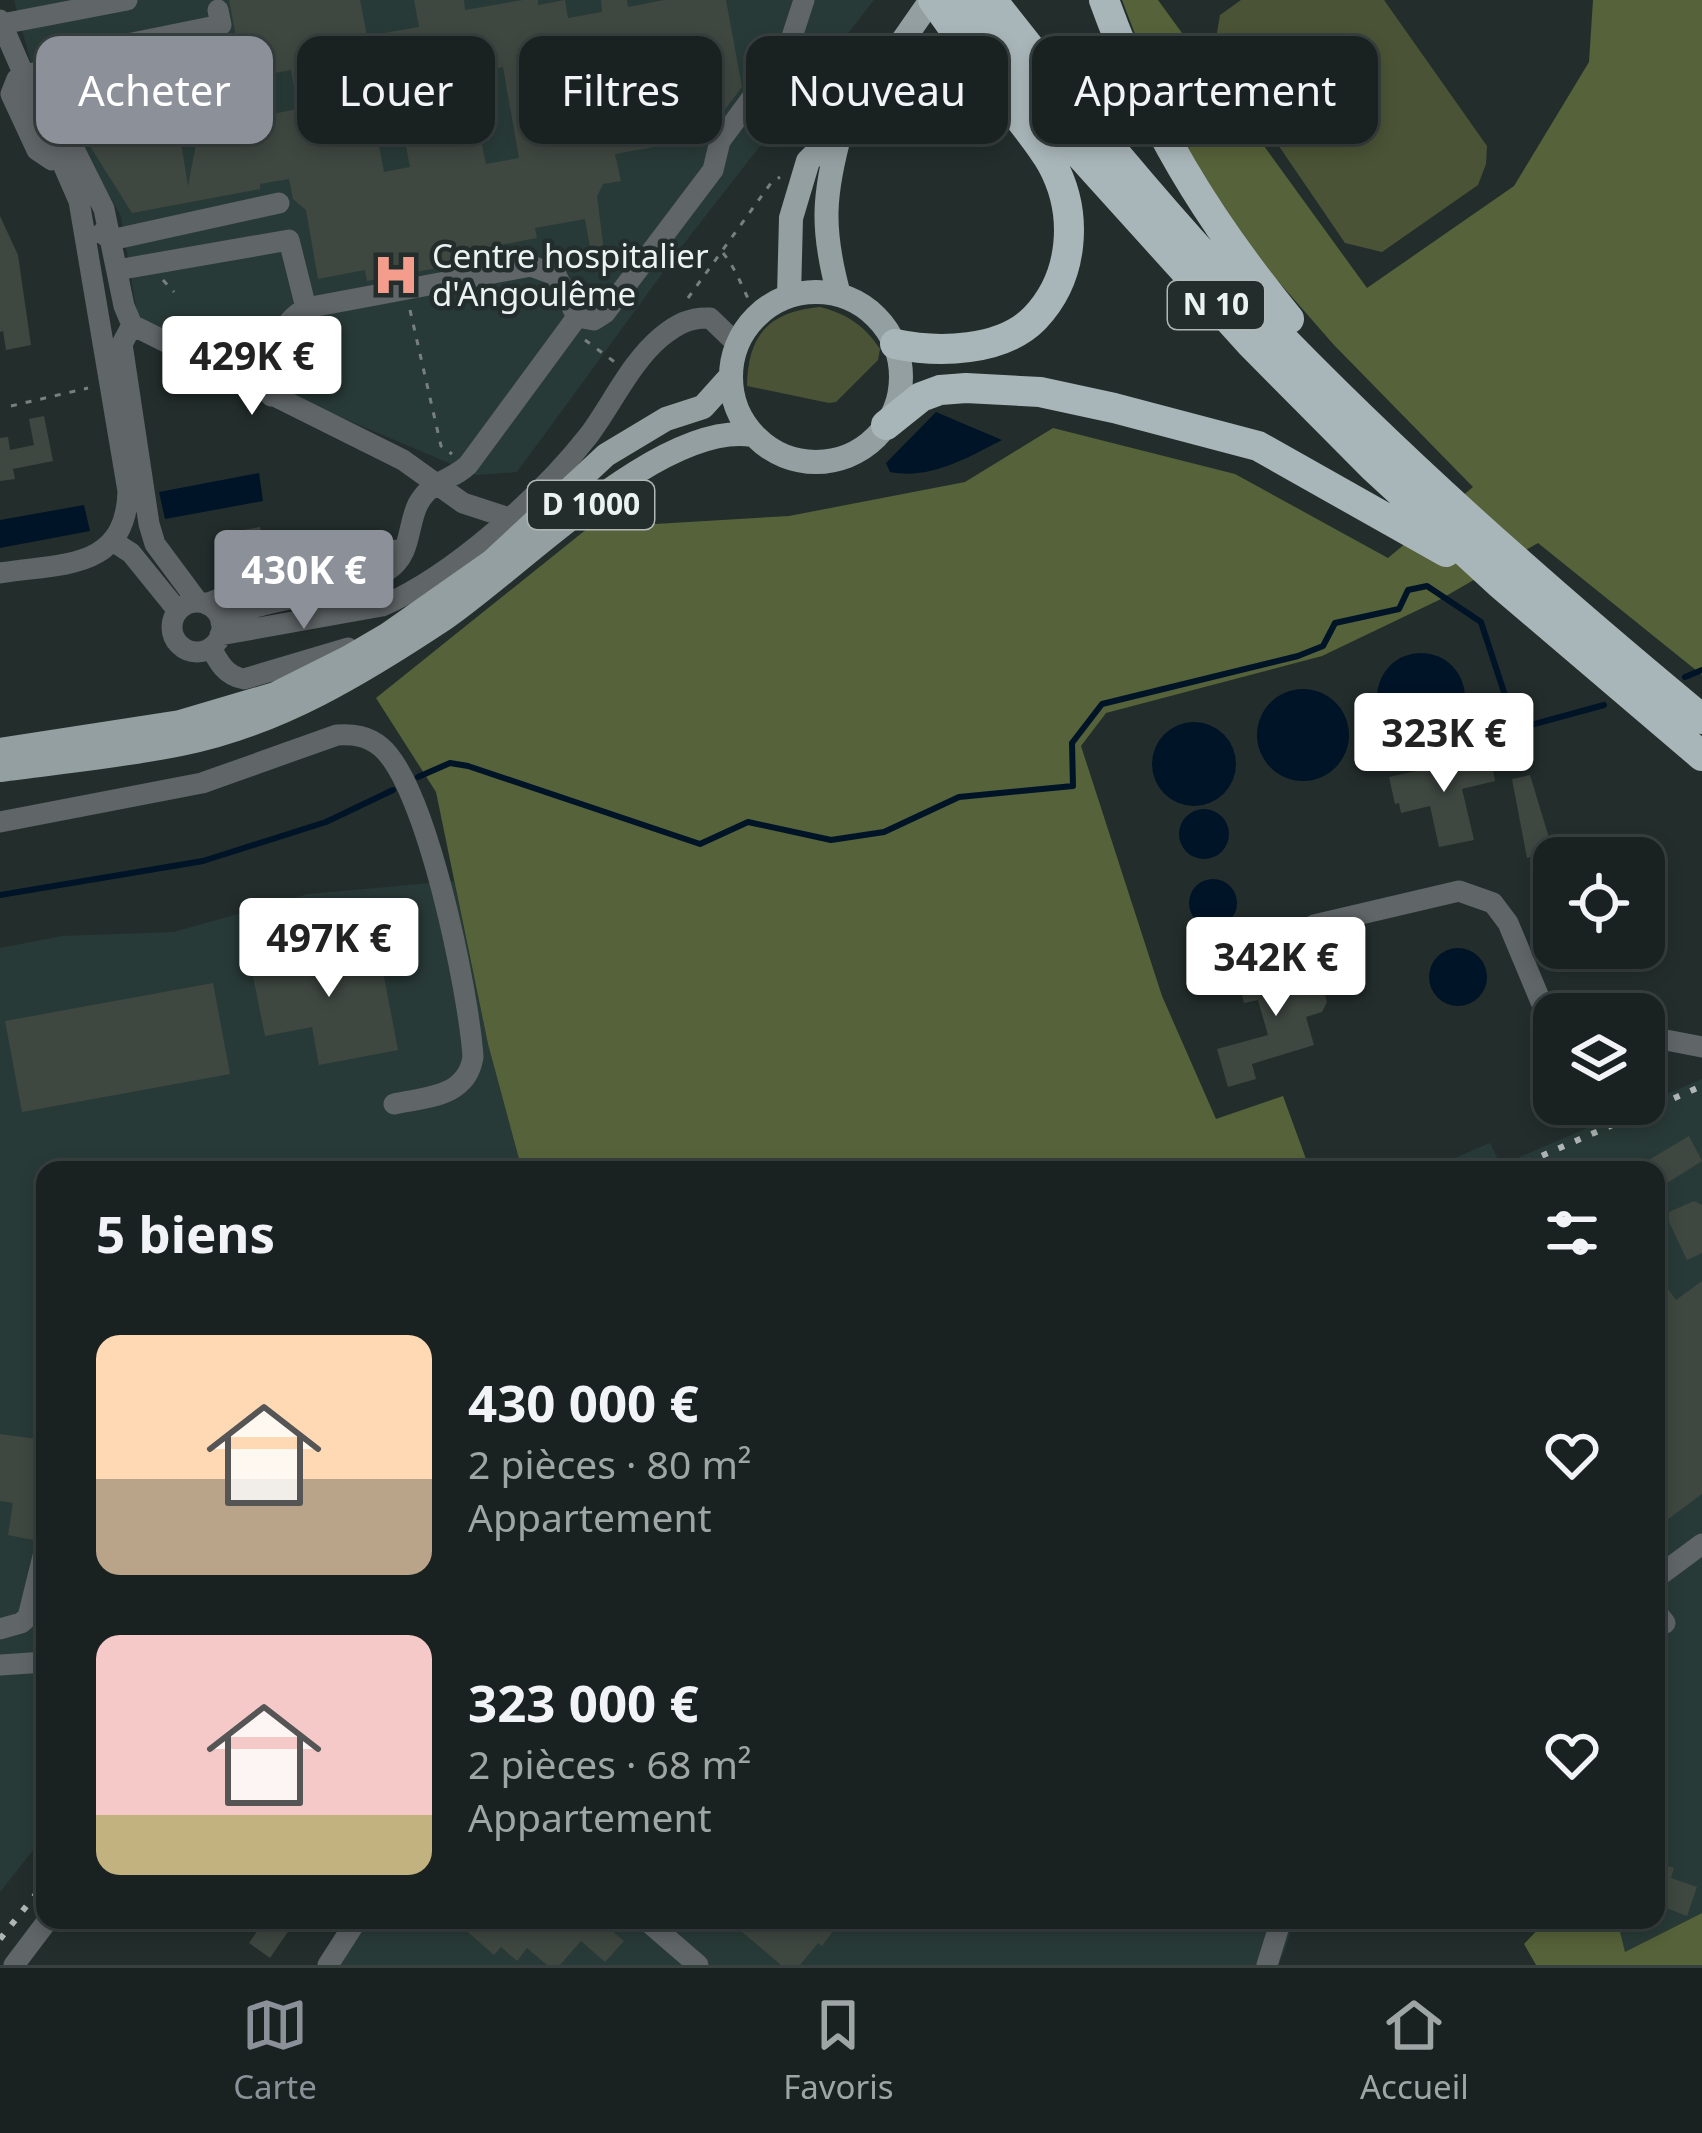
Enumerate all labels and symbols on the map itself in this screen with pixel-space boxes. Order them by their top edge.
place label: Centre hospitalier d'Angoulême [432,233,709,316]
hospital icon: Centre hospitalier d'Angoulême [371,250,421,300]
road number: N 10 [1168,281,1264,329]
pin: 429K € [154,316,350,418]
road number: D 1000 [528,481,654,529]
pin: 430K € [206,530,402,632]
pin: 323K € [1346,693,1542,795]
pin: 497K € [231,898,427,1000]
pin: 342K € [1178,917,1374,1019]

